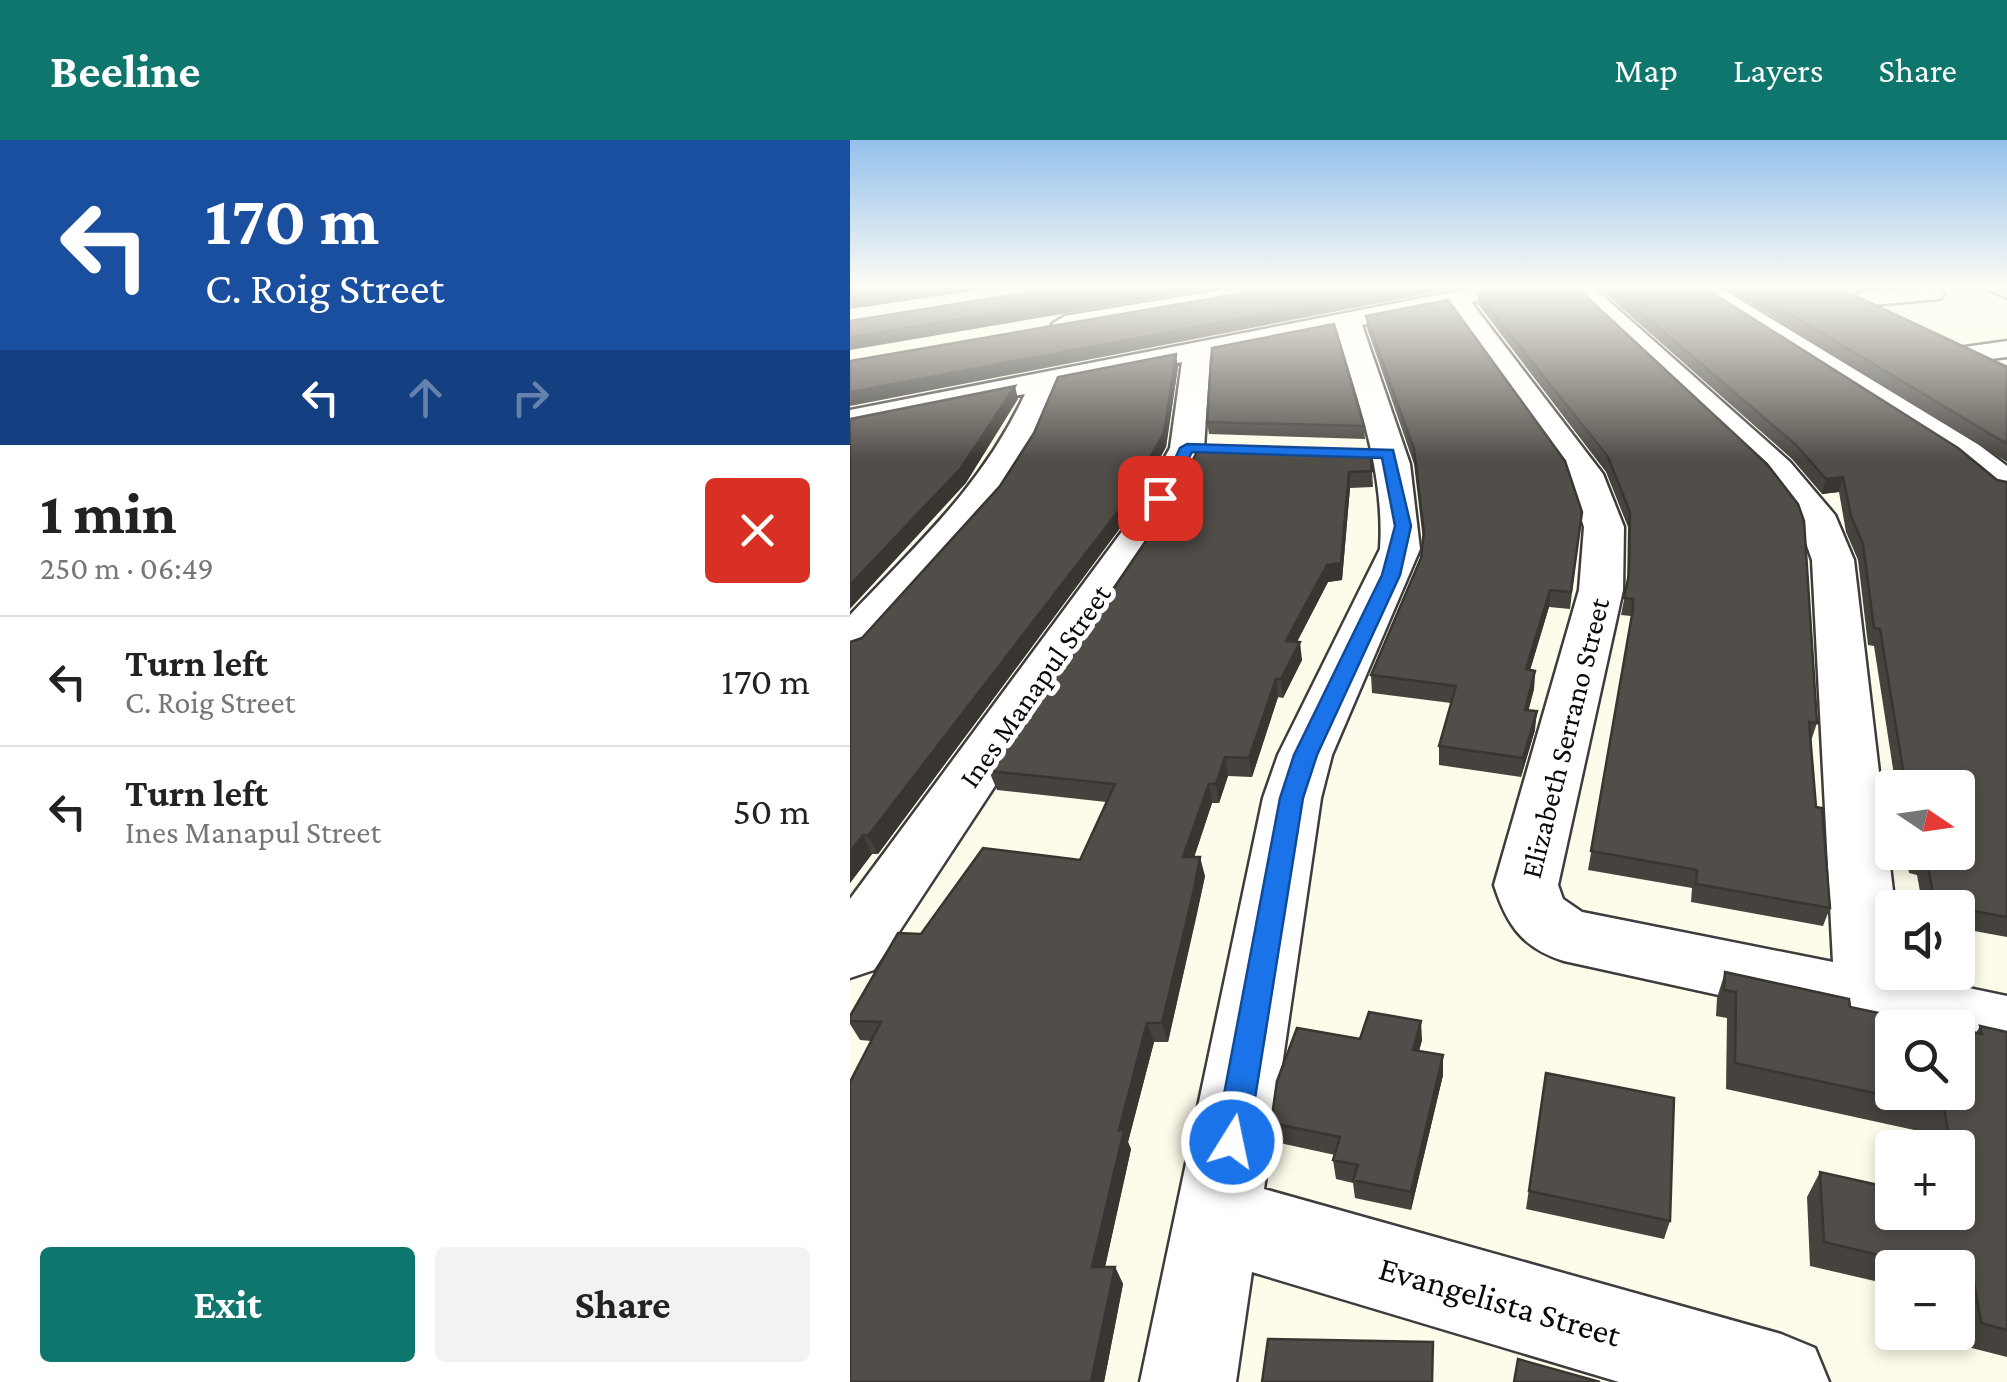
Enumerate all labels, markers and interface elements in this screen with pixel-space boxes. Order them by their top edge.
text: Beeline [50,44,201,97]
text: Map [1614,51,1678,90]
text: Layers [1733,51,1824,90]
text: Share [1879,51,1957,90]
icon: left [40,180,170,310]
text: 170 m [205,181,379,259]
text: C. Roig Street [205,263,444,313]
icon: left [293,370,348,425]
icon: ahead [398,370,453,425]
icon: right [503,370,558,425]
pin [1118,456,1203,541]
icon: arrive [1133,471,1188,526]
button: close [705,478,810,583]
text: 1 min [40,479,177,546]
text: 250 m · 06:49 [40,550,214,586]
street label: Ines Manapul Street [952,577,1118,794]
street label: Elizabeth Serrano Street [1514,593,1616,881]
text: Turn left [125,642,268,684]
icon: left [40,654,95,709]
text: 170 m [721,660,810,702]
text: C. Roig Street [125,684,295,720]
north arrow [1875,770,1975,870]
map controls [1875,770,1975,1350]
text: Turn left [125,772,268,814]
icon: left [40,784,95,839]
text: 50 m [733,790,810,832]
text: Ines Manapul Street [125,814,381,850]
button: sound [1875,890,1975,990]
button: search [1875,1010,1975,1110]
position arrow [1180,1090,1284,1194]
button: + [1875,1130,1975,1230]
button: Exit [40,1247,415,1362]
button: Share [435,1247,810,1362]
street label: Evangelista Street [1375,1248,1626,1355]
button: − [1875,1250,1975,1350]

